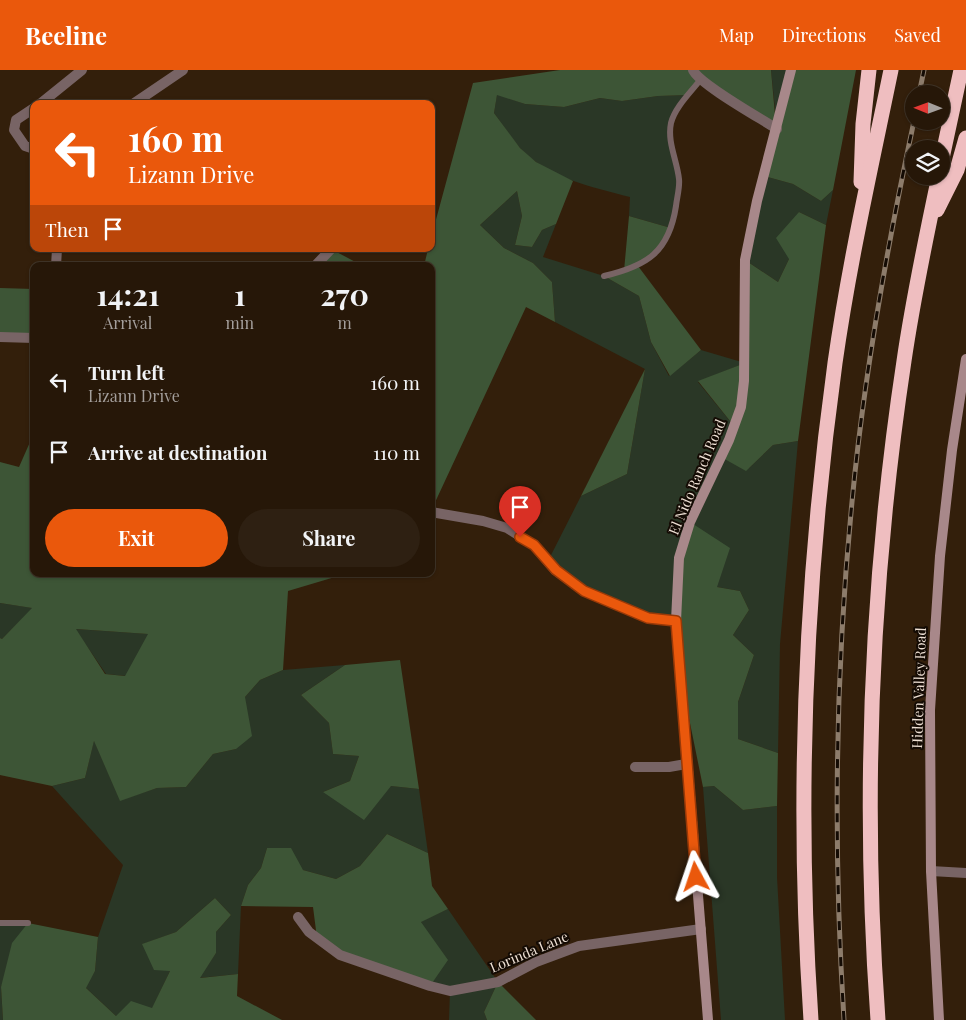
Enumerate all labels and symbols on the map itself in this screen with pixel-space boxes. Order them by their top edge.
north arrow [905,85,950,130]
street label: El Nido Ranch Road [664,416,729,538]
pin [499,486,541,537]
street label: Hidden Valley Road [907,627,930,749]
position arrow [669,850,721,902]
street label: Lorinda Lane [487,926,571,977]

